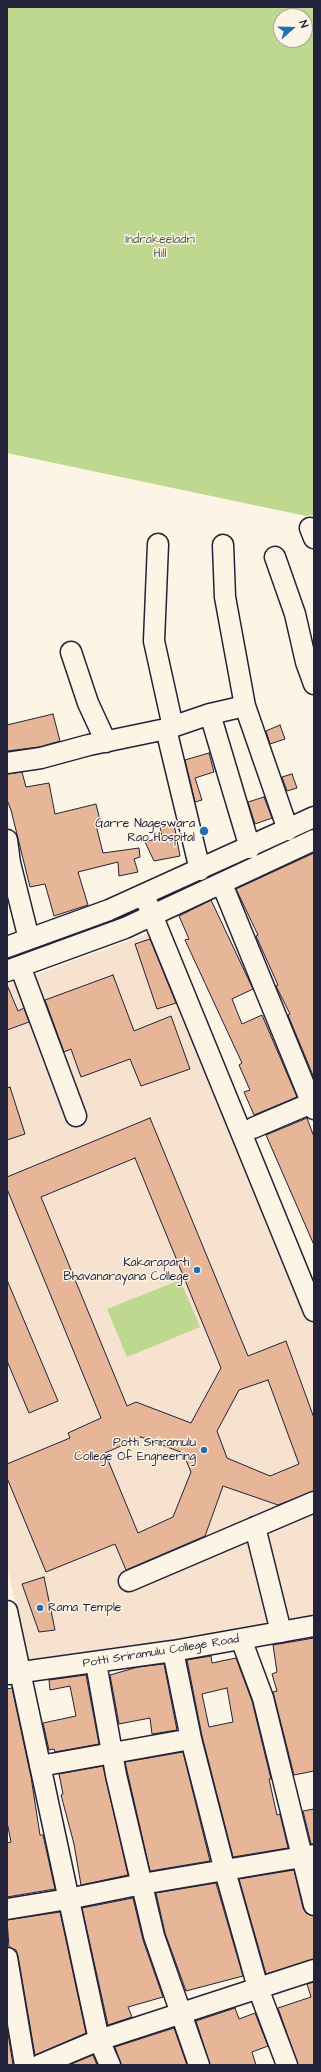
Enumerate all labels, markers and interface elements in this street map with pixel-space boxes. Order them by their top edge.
north arrow [273,8,313,48]
text: N [296,18,312,30]
park label: Indrakeeladri Hill [125,233,195,261]
place label: Garre Nageswara Rao Hospital [95,817,195,845]
marker: Garre Nageswara Rao Hospital [198,825,210,837]
place label: Kakaraparti Bhavanarayana College [63,1256,189,1284]
marker: Kakaraparti Bhavanarayana College [192,1265,202,1275]
place label: Potti Sriramulu College Of Engneering [74,1436,196,1464]
marker: Potti Sriramulu College Of Engneering [199,1445,209,1455]
place label: Rama Temple [48,1601,121,1615]
marker: Rama Temple [35,1603,45,1613]
street label: Potti Sriramulu College Road [82,1633,240,1671]

